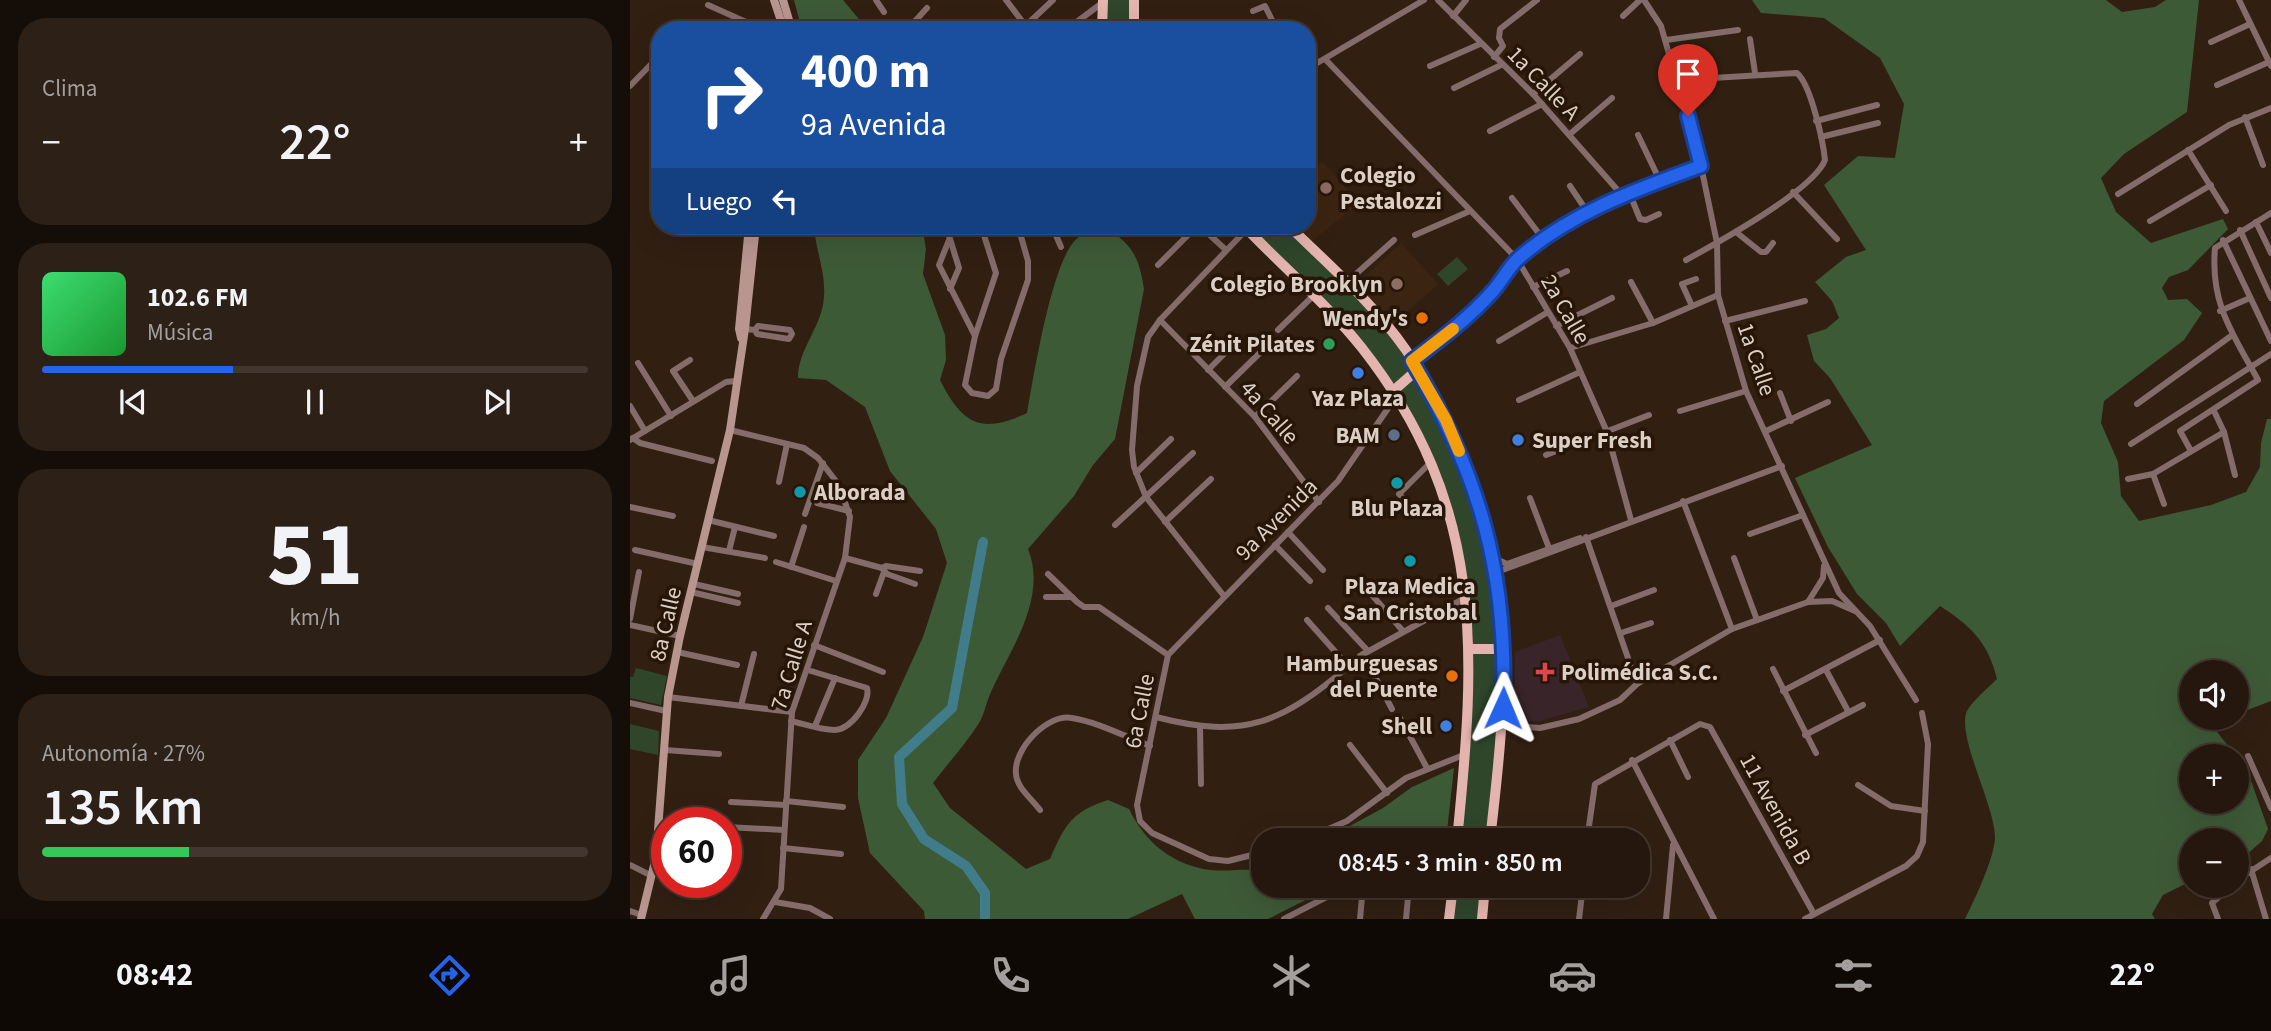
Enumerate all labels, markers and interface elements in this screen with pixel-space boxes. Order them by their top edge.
text: 400 m [801,37,930,107]
street label: 1a Calle A [1500,39,1588,128]
pin [1658,44,1718,116]
icon: right [686,49,777,140]
icon: arrive [1669,55,1707,93]
text: Clima [42,72,97,105]
text: 9a Avenida [801,102,947,148]
text: 22° [279,106,351,180]
text: − [42,116,61,170]
text: + [569,116,588,170]
place label: Colegio Pestalozzi [1340,159,1442,218]
marker: Colegio Pestalozzi [1318,180,1334,196]
icon: left [766,182,804,220]
text: Luego [686,183,752,220]
place label: Colegio Brooklyn [1210,268,1383,301]
street label: 2a Calle [1532,268,1599,350]
marker: Colegio Brooklyn [1389,276,1405,292]
text: 102.6 FM [147,279,248,316]
place label: Wendy's [1322,302,1408,335]
marker: Wendy's [1414,310,1430,326]
text: Música [147,316,213,349]
street label: 1a Calle [1729,318,1784,400]
place label: Zénit Pilates [1189,328,1315,361]
marker: Zénit Pilates [1321,336,1337,352]
marker: Yaz Plaza [1350,365,1366,381]
street label: 4a Calle [1232,373,1307,452]
place label: Yaz Plaza [1311,382,1404,415]
icon: previous [114,383,152,421]
icon: pause [296,383,334,421]
icon: next [478,383,516,421]
place label: BAM [1335,419,1380,452]
place label: Super Fresh [1532,424,1652,457]
marker: BAM [1386,427,1402,443]
marker: Super Fresh [1510,432,1526,448]
street label: 9a Avenida [1228,471,1325,568]
marker: Blu Plaza [1389,475,1405,491]
place label: Alborada [813,476,906,509]
marker: Alborada [792,484,808,500]
text: 51 [267,491,363,620]
place label: Blu Plaza [1351,492,1443,525]
marker: Plaza Medica San Cristobal [1402,553,1418,569]
place label: Plaza Medica San Cristobal [1343,570,1477,629]
street label: 8a Calle [641,584,690,665]
text: km/h [289,601,341,634]
street label: 7a Calle A [762,616,821,714]
place label: Hamburguesas del Puente [1286,647,1438,706]
place label: Polimédica S.C. [1561,656,1718,689]
map controls [2179,660,2249,898]
button: sound [2179,660,2249,730]
marker: Polimédica S.C. [1535,662,1555,682]
marker: Hamburguesas del Puente [1444,668,1460,684]
street label: 6a Calle [1116,671,1163,751]
position arrow [1466,671,1540,745]
place label: Shell [1381,710,1432,743]
marker: Shell [1438,718,1454,734]
text: Autonomía · 27% [42,737,205,770]
button: + [2179,744,2249,814]
street label: 11 Avenida B [1731,748,1820,871]
text: 135 km [42,771,203,845]
speed limit sign: 60 [651,807,742,898]
button: − [2179,828,2249,898]
text: 08:45 · 3 min · 850 m [1338,844,1563,881]
icon: directions [425,951,474,1000]
icon: music [706,951,755,1000]
icon: phone [986,951,1035,1000]
icon: climate [1267,951,1316,1000]
icon: car [1548,951,1597,1000]
icon: filters [1829,951,1878,1000]
text: 08:42 [116,952,193,998]
text: 22° [2110,952,2155,998]

